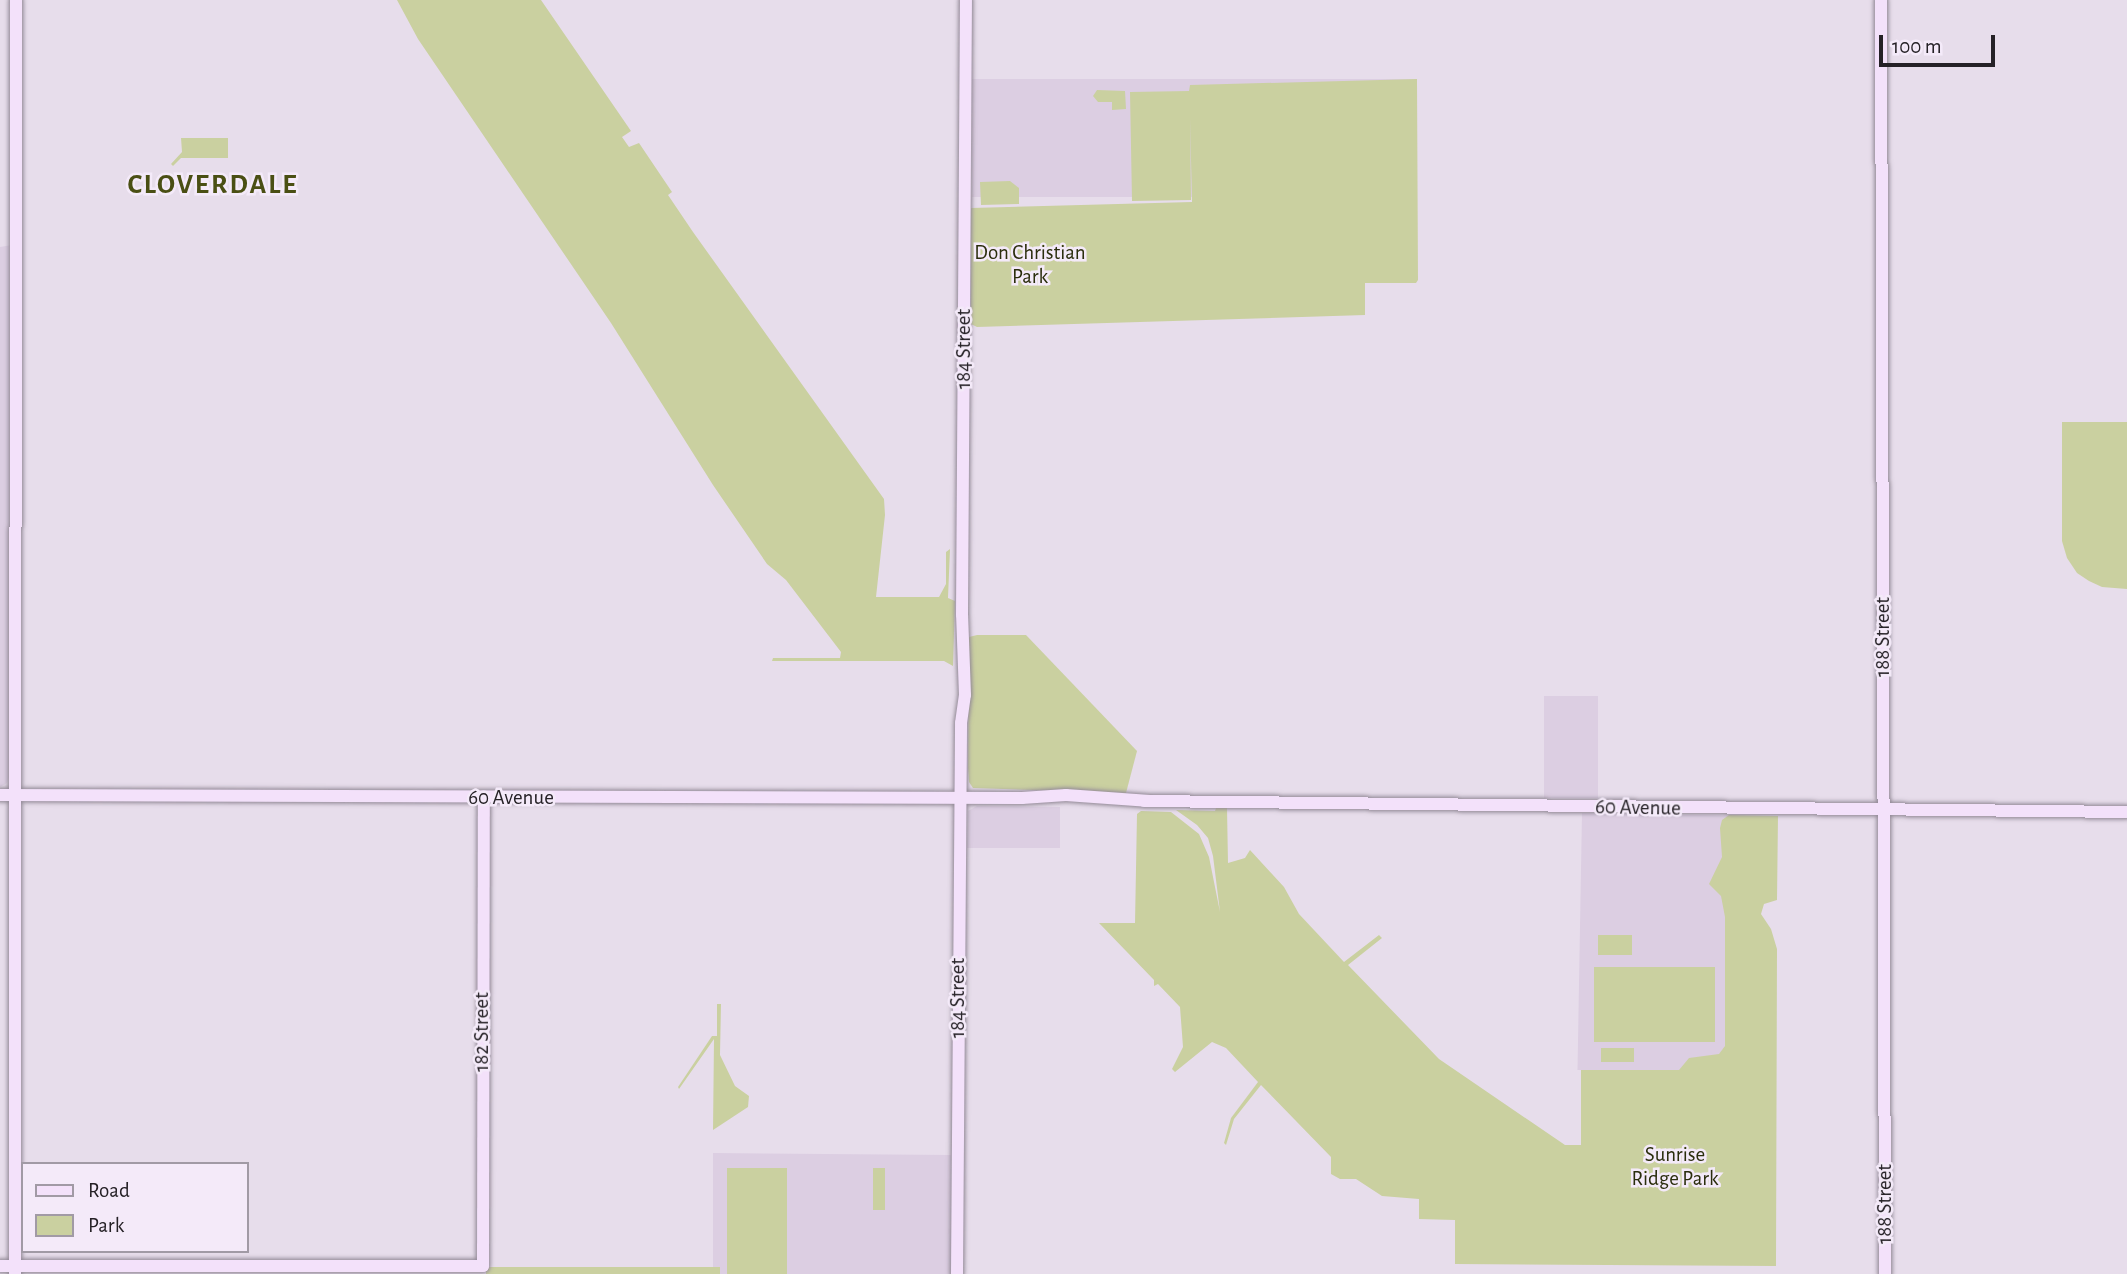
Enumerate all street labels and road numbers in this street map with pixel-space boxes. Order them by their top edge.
street label: 184 Street [951,309,977,389]
street label: 188 Street [1870,597,1896,677]
street label: 60 Avenue [468,785,554,811]
street label: 60 Avenue [1595,795,1681,821]
street label: 184 Street [945,958,971,1038]
street label: 182 Street [469,992,495,1072]
street label: 188 Street [1872,1164,1898,1244]

